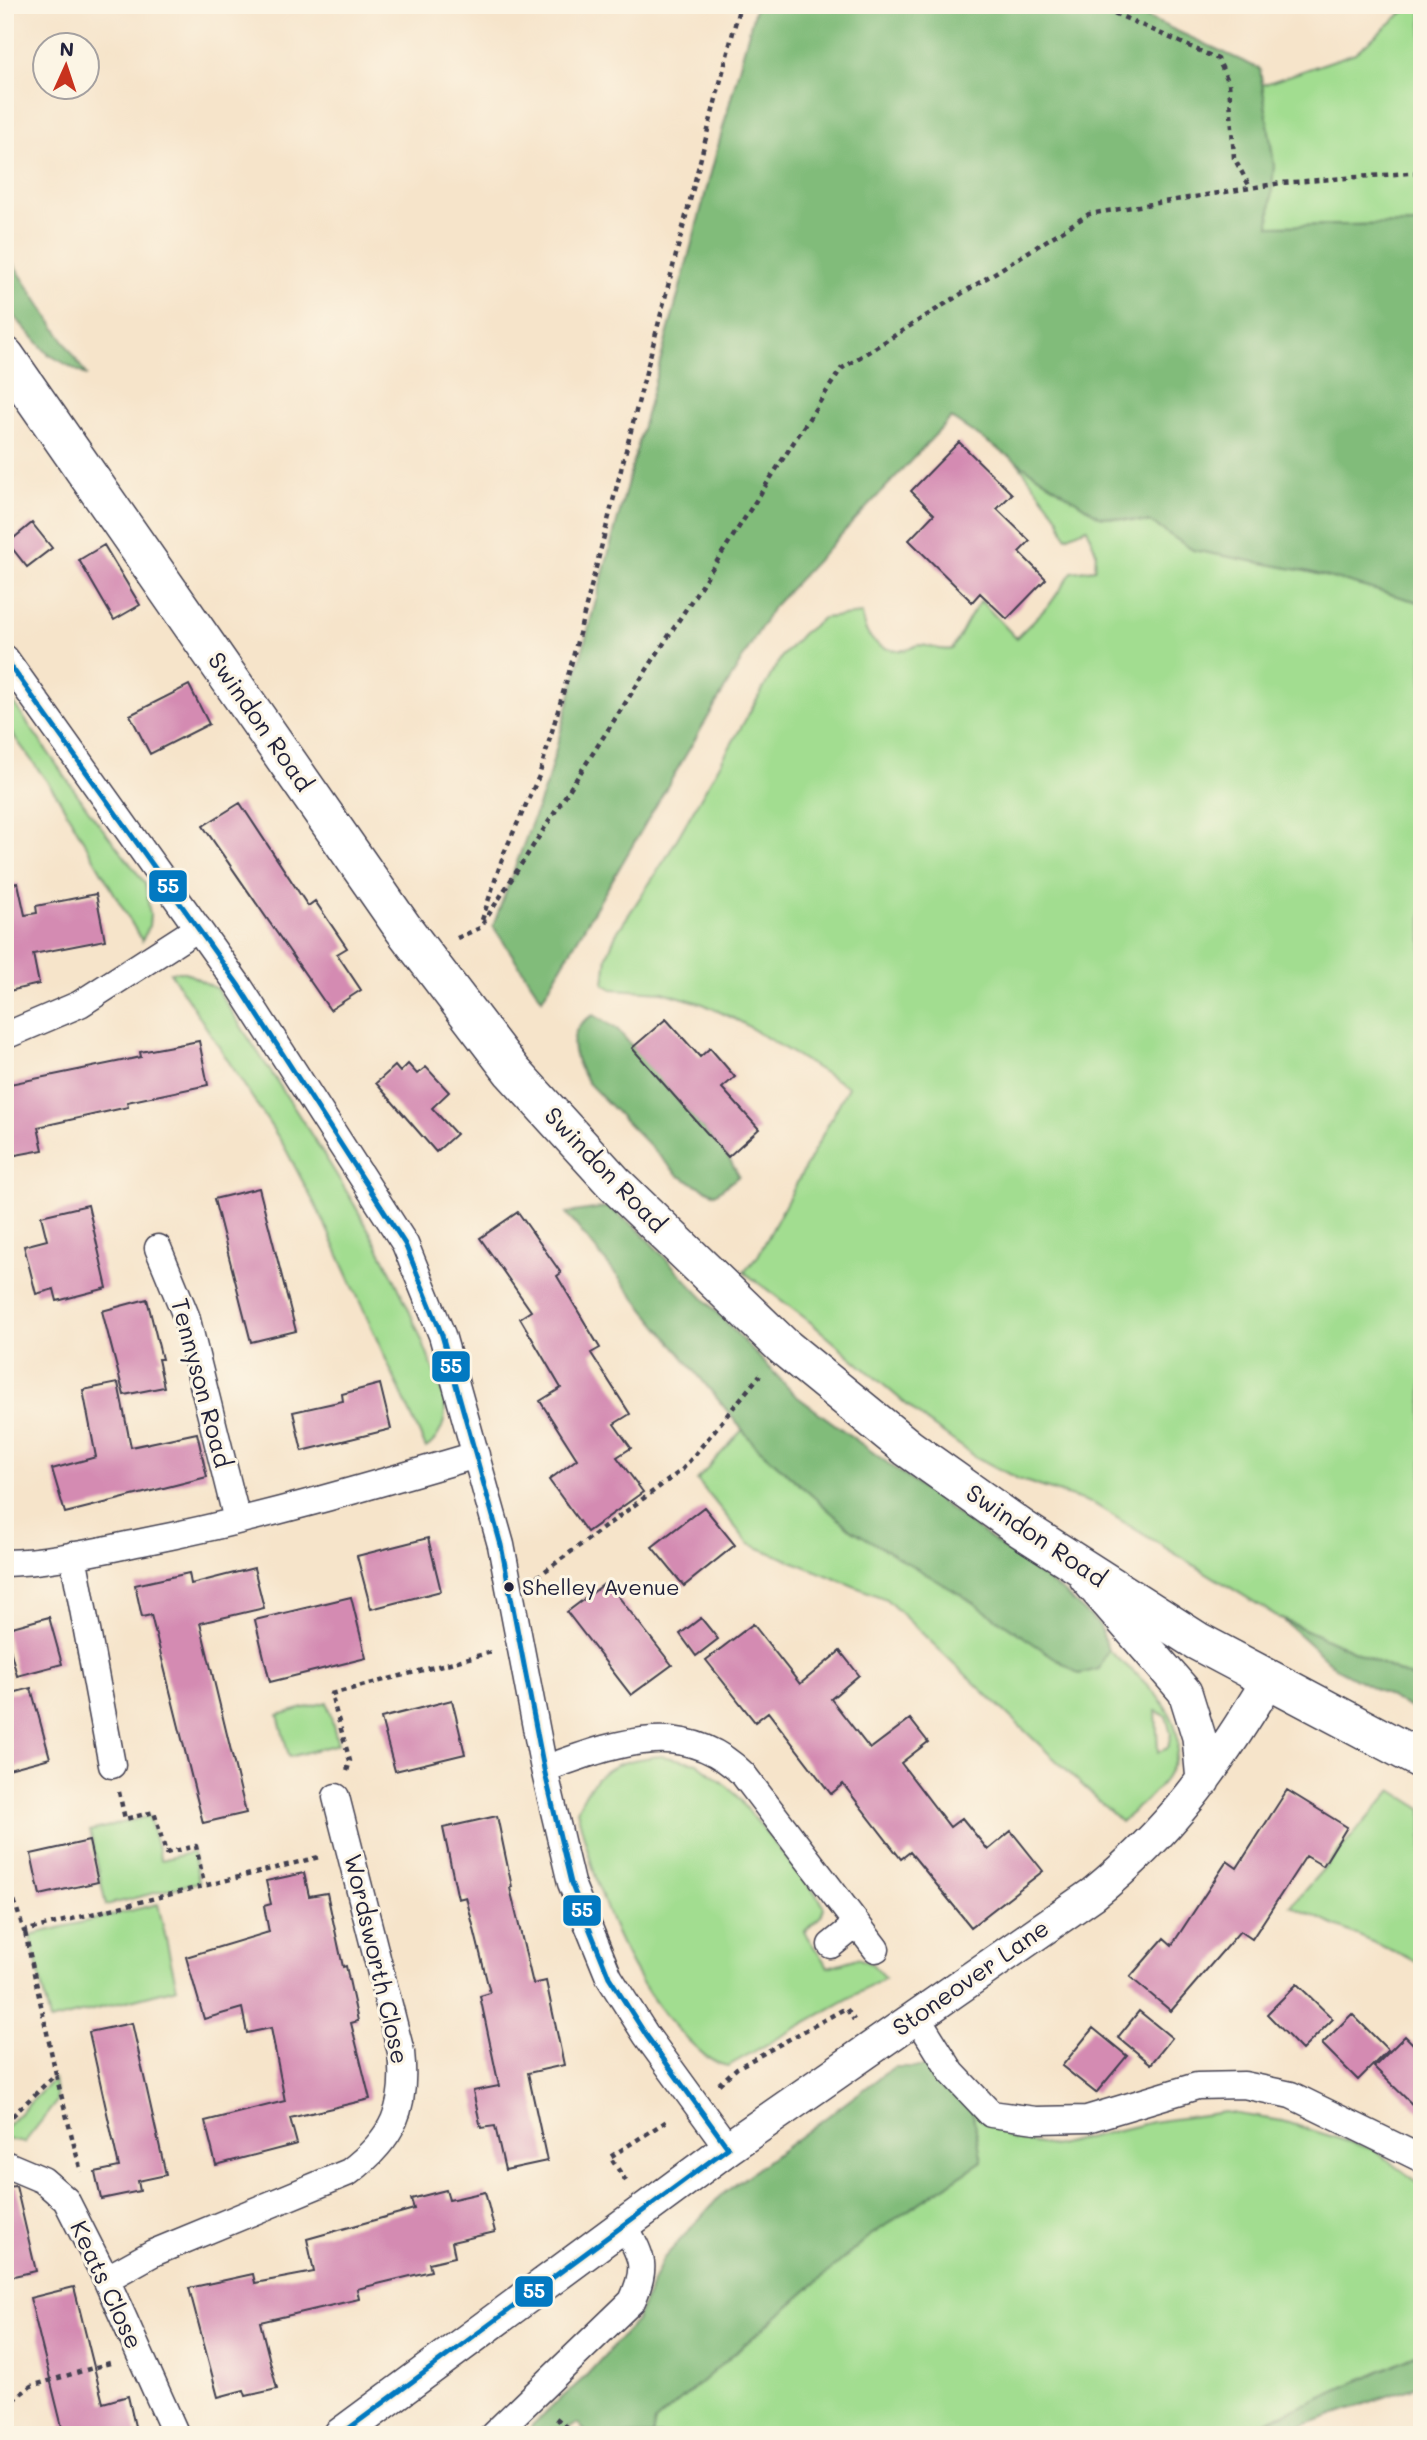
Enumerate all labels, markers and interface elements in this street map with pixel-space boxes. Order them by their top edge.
north arrow [32,32,102,102]
text: N [59,36,75,61]
street label: Swindon Road [202,645,321,797]
line badge: 55 [148,869,188,903]
text: 55 [157,873,179,898]
street label: Swindon Road [538,1100,674,1238]
street label: Tennyson Road [165,1295,240,1471]
line badge: 55 [431,1350,471,1383]
text: 55 [440,1353,462,1378]
street label: Swindon Road [961,1476,1113,1593]
place label: Shelley Avenue [522,1572,680,1601]
marker: Shelley Avenue [502,1580,516,1594]
street label: Wordsworth Close [338,1851,417,2067]
line badge: 55 [562,1894,602,1927]
text: 55 [571,1897,593,1922]
street label: Stoneover Lane [886,1911,1054,2042]
street label: Keats Close [64,2215,151,2354]
line badge: 55 [514,2275,554,2308]
text: 55 [523,2278,545,2303]

